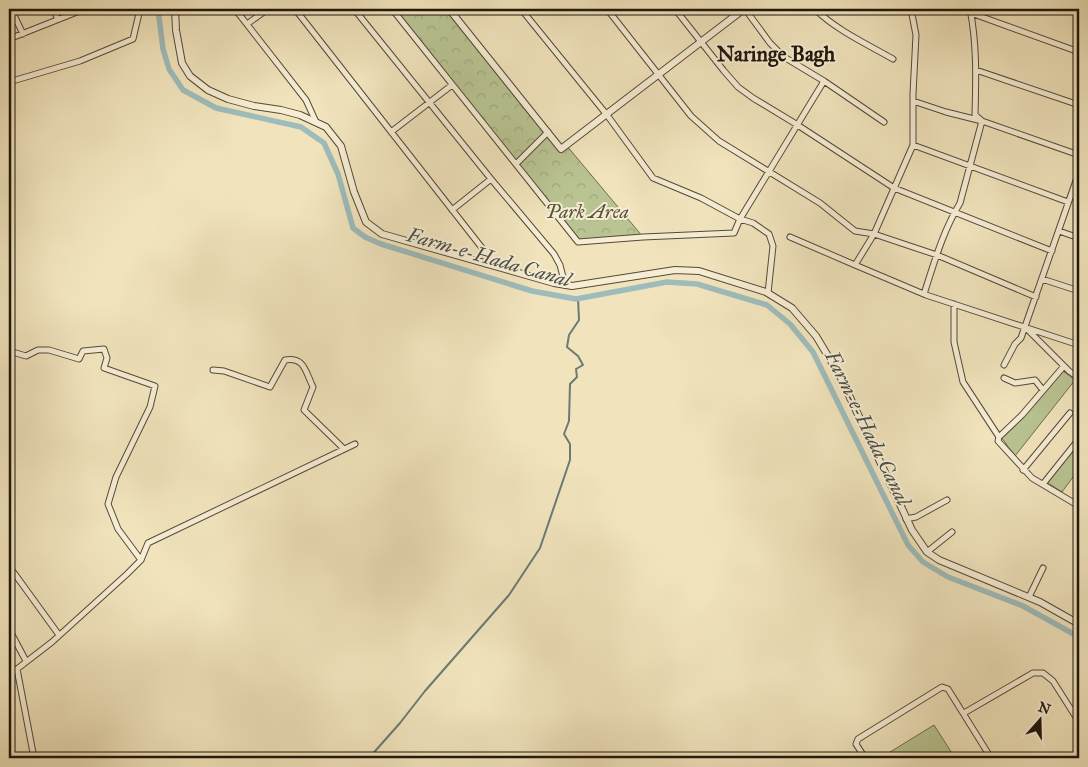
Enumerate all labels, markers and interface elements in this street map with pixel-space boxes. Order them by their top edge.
district label: Naringe Bagh [717,41,836,67]
park label: Park Area [545,200,629,223]
water label: Farm-e-Hada Canal [403,222,575,292]
water label: Farm-e-Hada Canal [820,346,917,511]
north arrow [1016,694,1066,744]
text: N [1036,698,1053,718]

